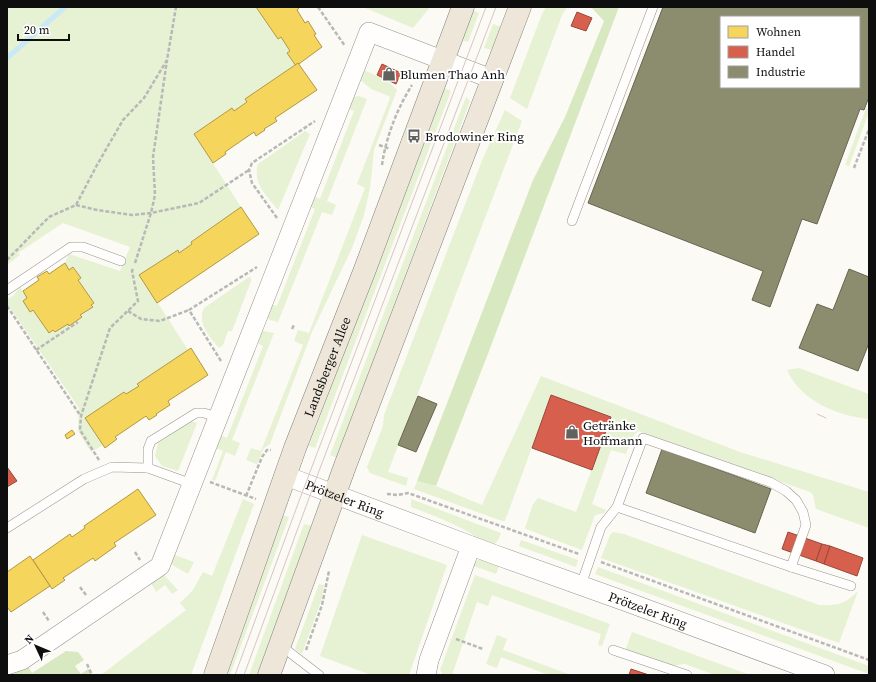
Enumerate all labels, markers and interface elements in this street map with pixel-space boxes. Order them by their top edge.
scale bar [18,16,69,42]
legend [720,16,860,88]
text: 20 m [24,22,50,38]
text: Wohnen [756,24,801,40]
text: Handel [756,44,795,60]
text: Industrie [756,64,805,80]
shop icon: Blumen Thao Anh [381,66,397,82]
place label: Blumen Thao Anh [400,66,505,83]
bus stop icon: Brodowiner Ring [406,128,422,144]
place label: Brodowiner Ring [425,128,524,145]
street label: Landsberger Allee [300,314,354,419]
place label: Getränke Hoffmann [583,417,643,449]
shop icon: Getränke Hoffmann [564,424,580,440]
street label: Prötzeler Ring [303,476,387,521]
street label: Prötzeler Ring [606,588,690,632]
north arrow [16,626,56,666]
text: N [21,631,37,647]

